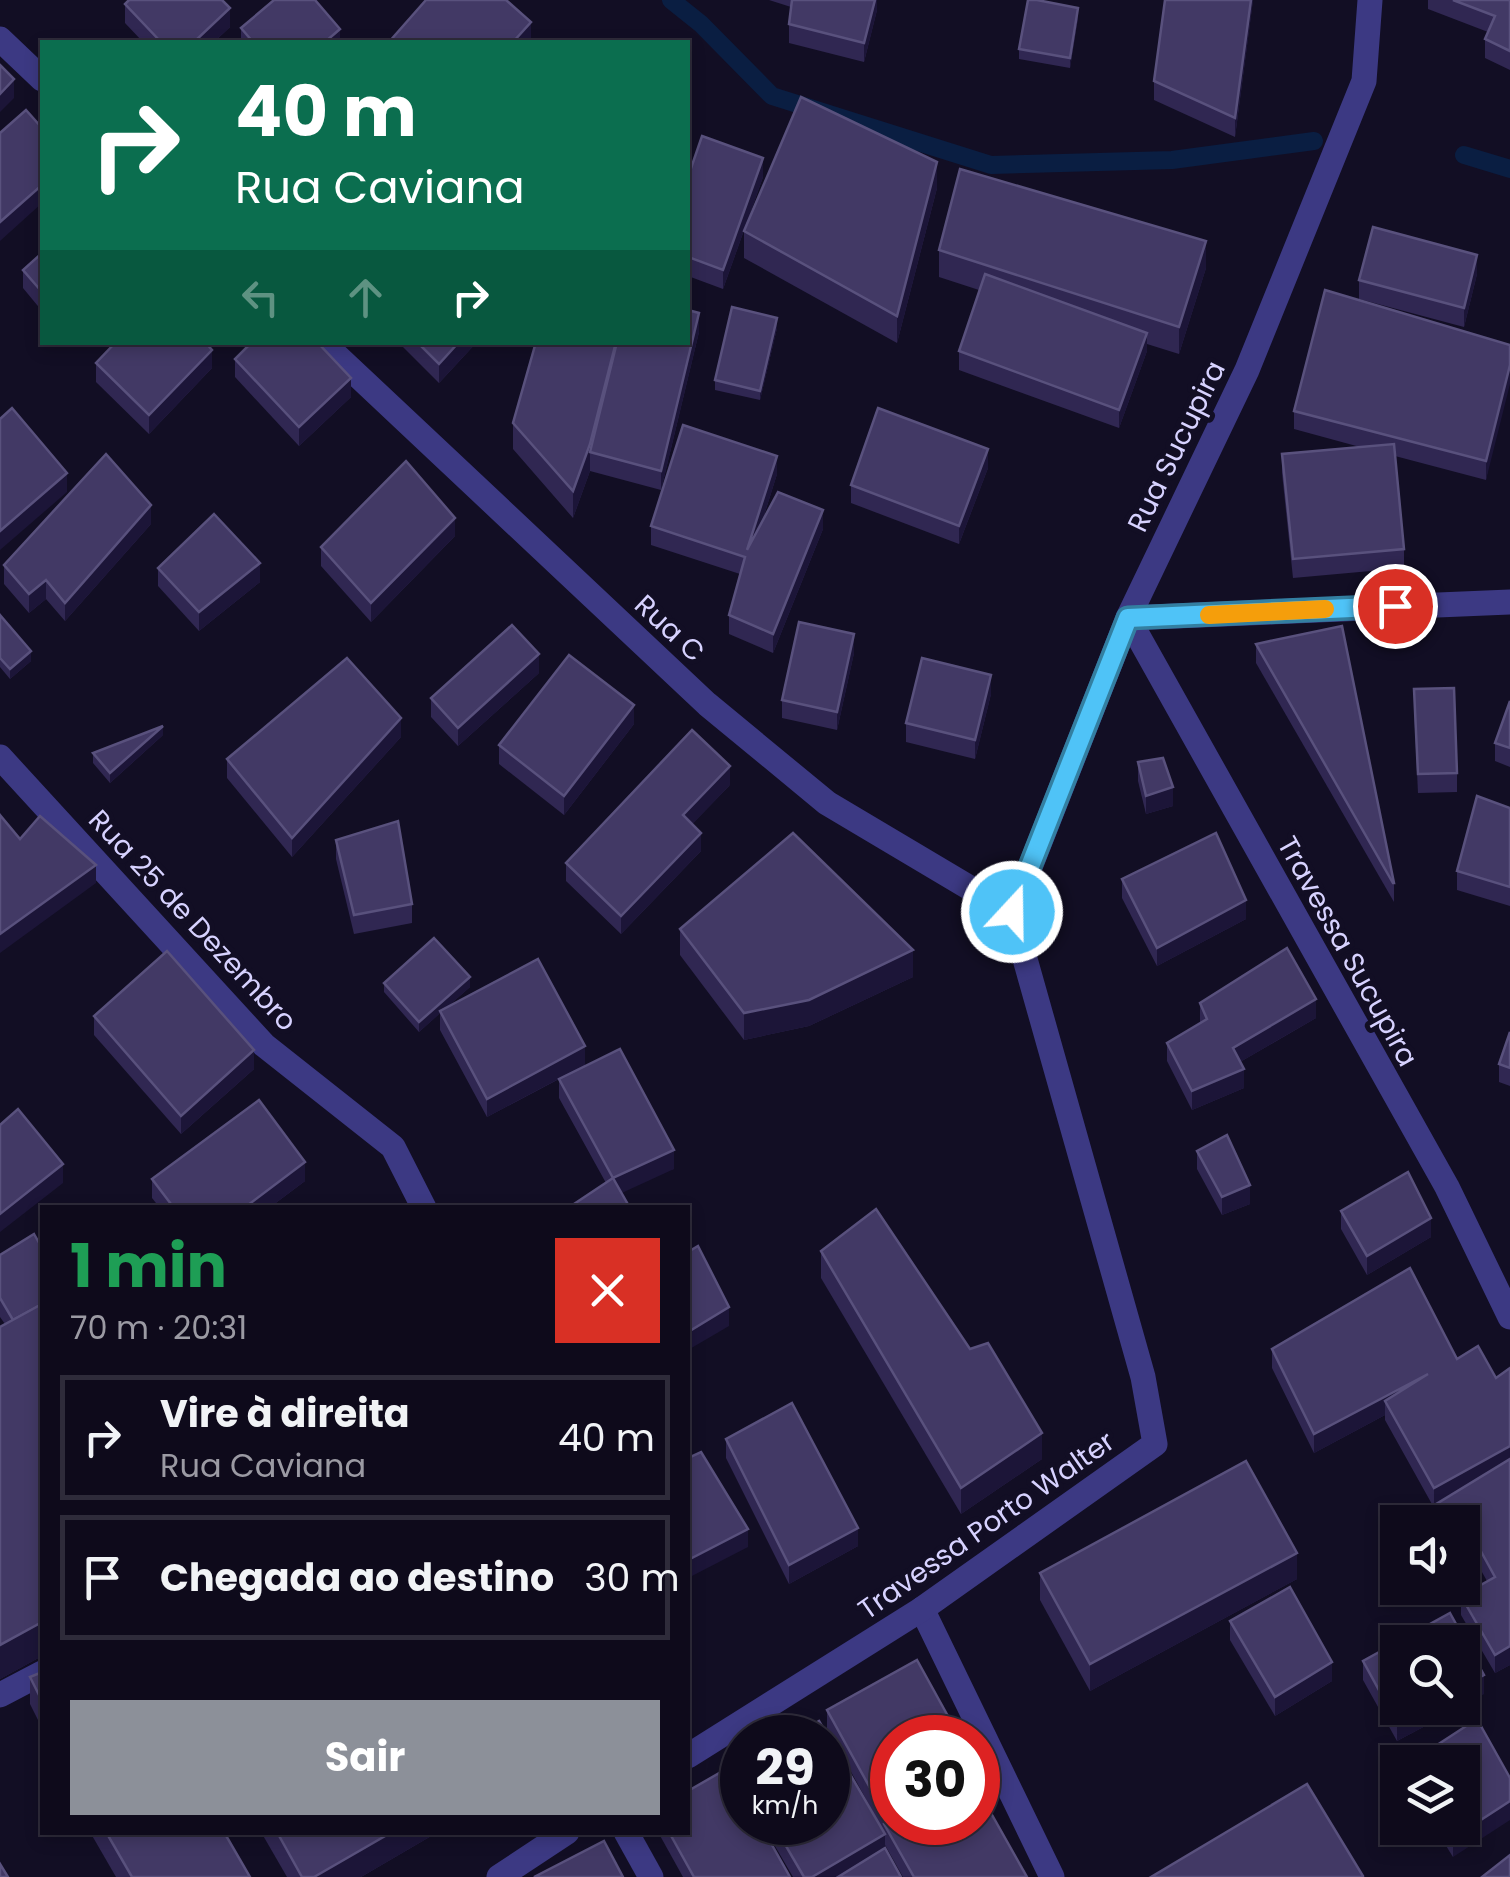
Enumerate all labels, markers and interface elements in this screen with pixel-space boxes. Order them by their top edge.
text: 40 m [235,62,417,161]
icon: right [70,80,200,210]
text: Rua Caviana [235,156,525,219]
icon: left [233,270,288,325]
icon: ahead [338,270,393,325]
icon: right [443,270,498,325]
street label: Rua Sucupira [1118,354,1235,538]
pin [1353,564,1438,649]
icon: arrive [1368,579,1423,634]
street label: Rua C [626,586,713,671]
street label: Rua 25 de Dezembro [80,801,306,1040]
street label: Travessa Sucupira [1268,829,1427,1073]
position arrow [960,860,1064,964]
text: 1 min [70,1224,227,1308]
button: close [555,1238,660,1343]
text: 70 m · 20:31 [70,1305,247,1350]
text: Vire à direita [160,1387,410,1440]
icon: right [75,1410,130,1465]
text: 40 m [558,1411,655,1464]
street label: Travessa Porto Walter [850,1422,1122,1629]
text: Rua Caviana [160,1443,366,1488]
map controls [1380,1505,1480,1845]
button: sound [1380,1505,1480,1605]
icon: arrive [75,1550,130,1605]
text: Chegada ao destino [160,1551,554,1604]
text: 30 m [584,1551,680,1604]
button: search [1380,1625,1480,1725]
button: Sair [70,1700,660,1815]
speed limit sign: 30 [870,1715,1000,1845]
text: 29 [755,1732,815,1803]
button: layers [1380,1745,1480,1845]
text: km/h [752,1788,818,1823]

